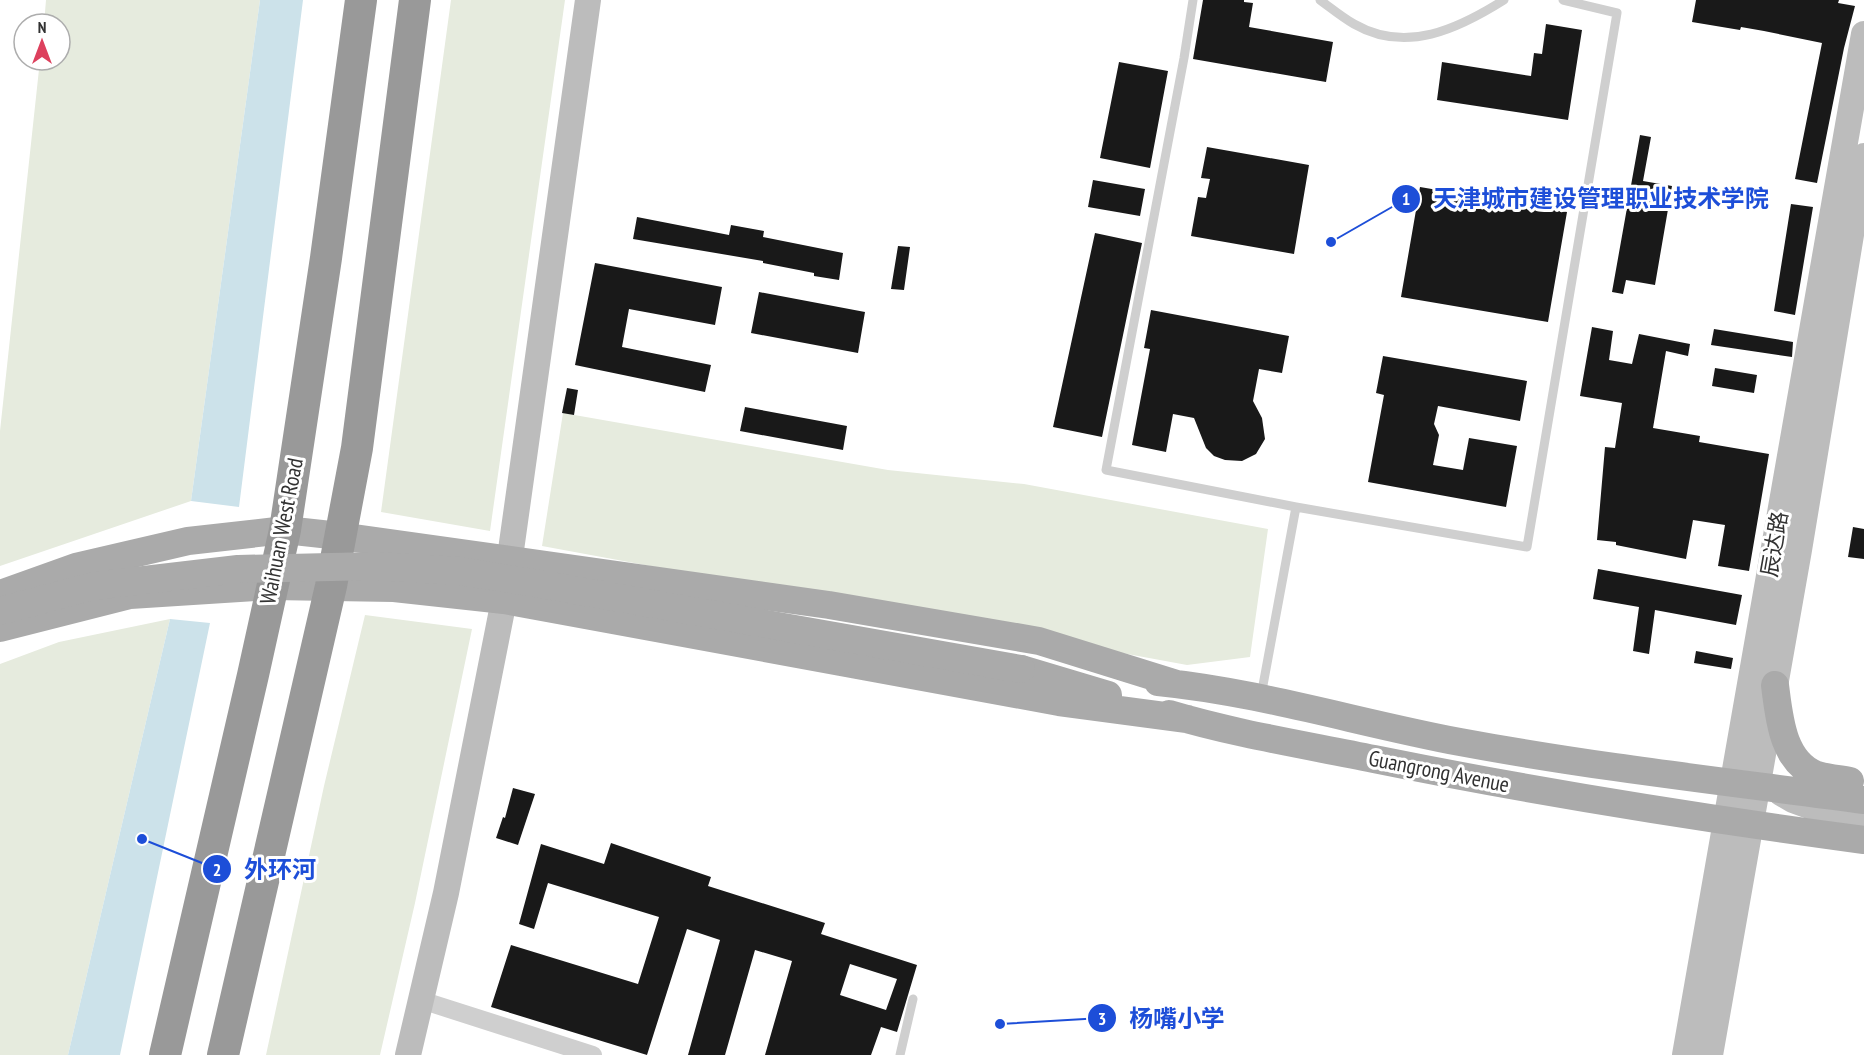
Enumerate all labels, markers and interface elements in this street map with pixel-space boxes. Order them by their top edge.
north arrow [12,12,72,72]
text: N [38,17,46,37]
callout: 天津城市建设管理职业技术学院 [1391,178,1781,220]
text: 天津城市建设管理职业技术学院 [1433,183,1769,214]
text: 1 [1402,187,1410,210]
street label: Waihuan West Road [253,456,309,606]
street label: 辰达路 [1754,509,1794,579]
street label: Guangrong Avenue [1366,744,1512,798]
callout: 外环河 [202,848,328,890]
text: 外环河 [244,854,316,885]
text: 2 [213,858,221,881]
callout: 杨嘴小学 [1087,997,1237,1039]
text: 杨嘴小学 [1129,1003,1225,1034]
text: 3 [1098,1007,1106,1030]

